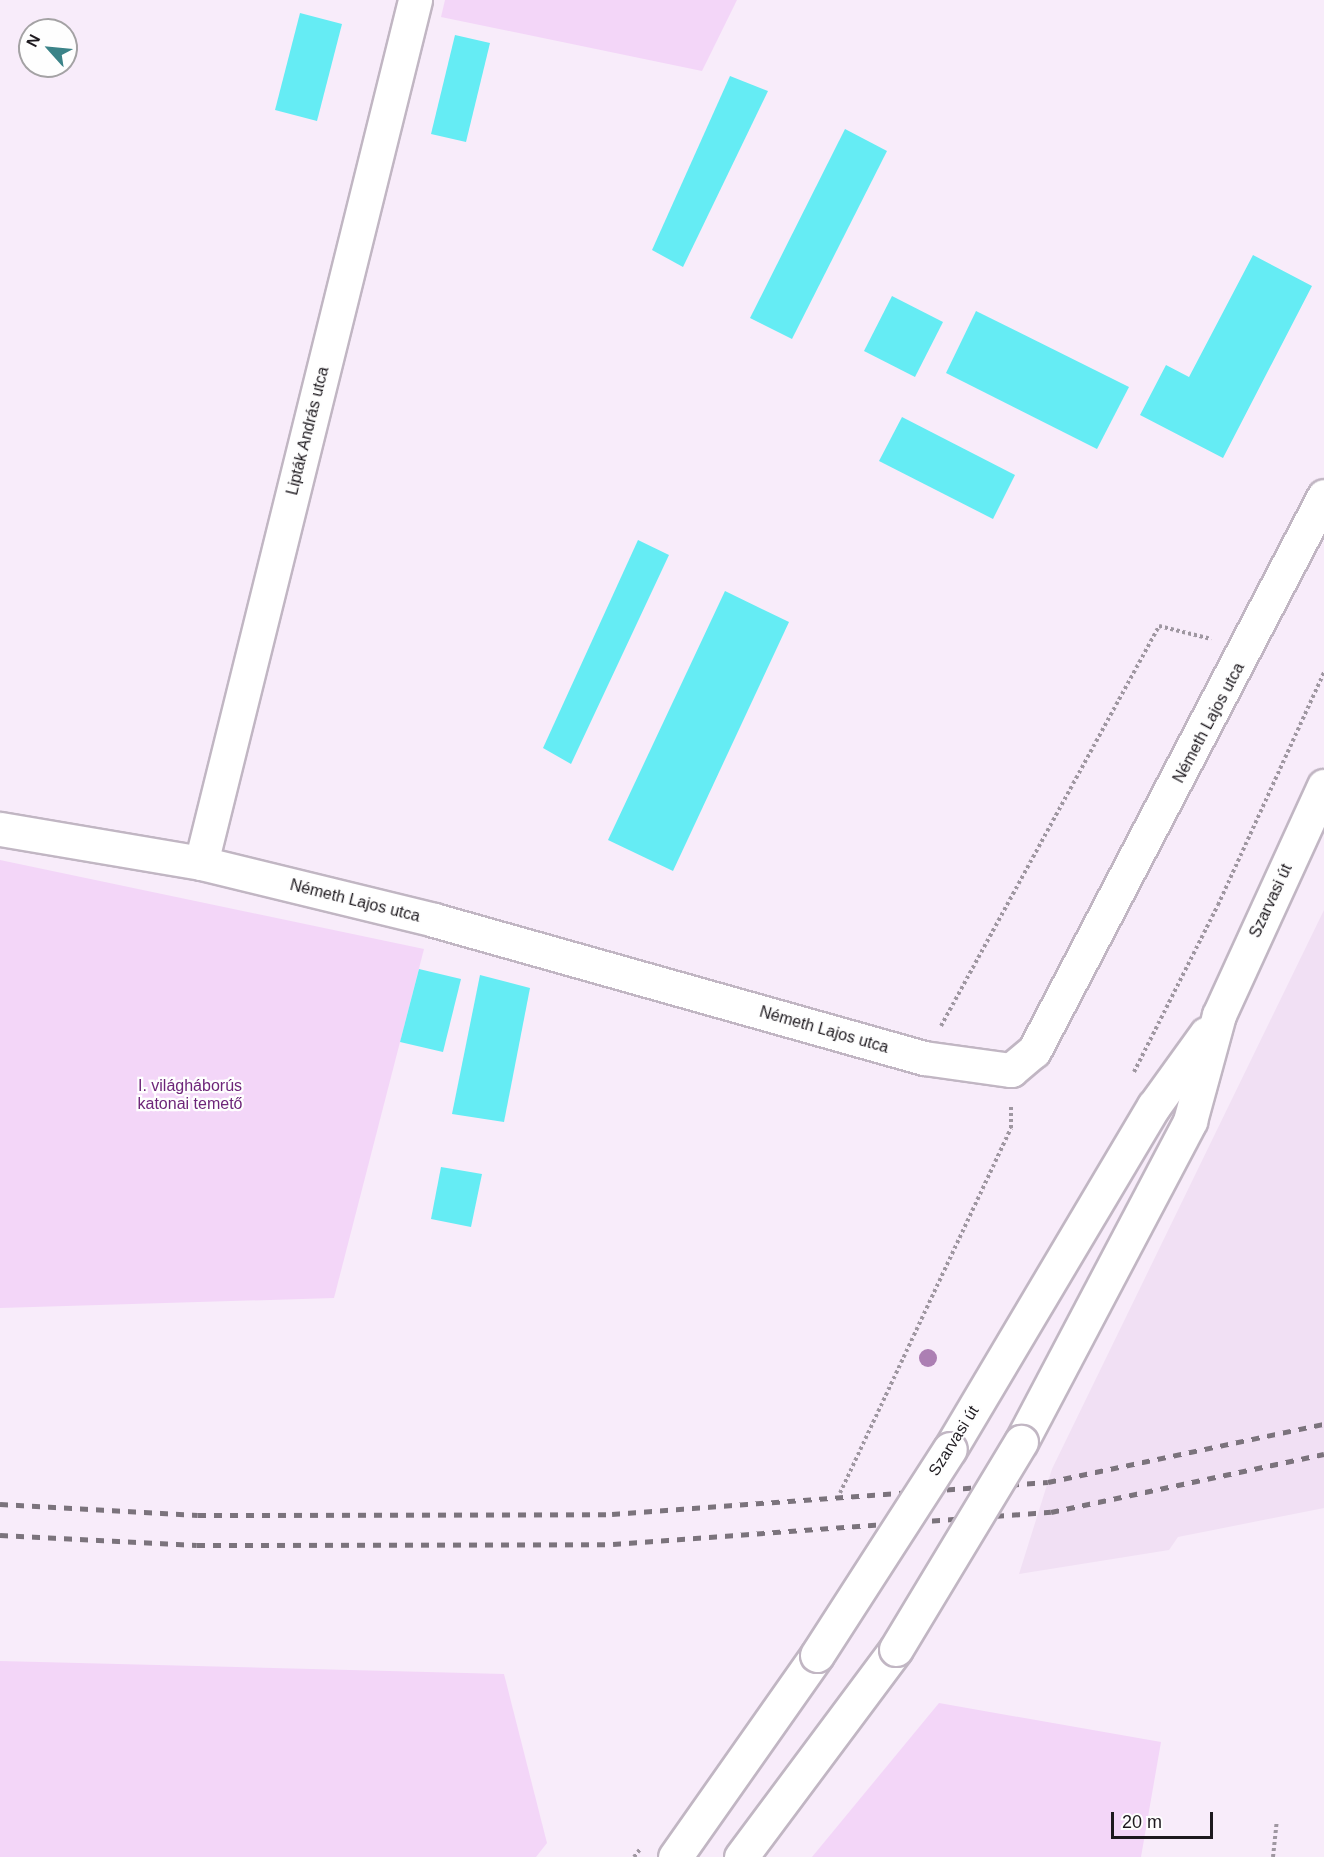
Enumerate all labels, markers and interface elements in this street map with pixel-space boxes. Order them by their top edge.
north arrow [18,18,78,78]
text: N [23,31,43,50]
street label: Lipták András utca [283,364,333,498]
street label: Németh Lajos utca [1169,660,1249,786]
street label: Szarvasi út [1246,861,1296,941]
street label: Németh Lajos utca [288,876,422,926]
street label: Németh Lajos utca [757,1002,891,1058]
park label: I. világháborús katonai temető [138,1076,242,1114]
street label: Szarvasi út [925,1402,983,1480]
scale bar [1114,1800,1216,1838]
text: 20 m [1122,1812,1162,1832]

